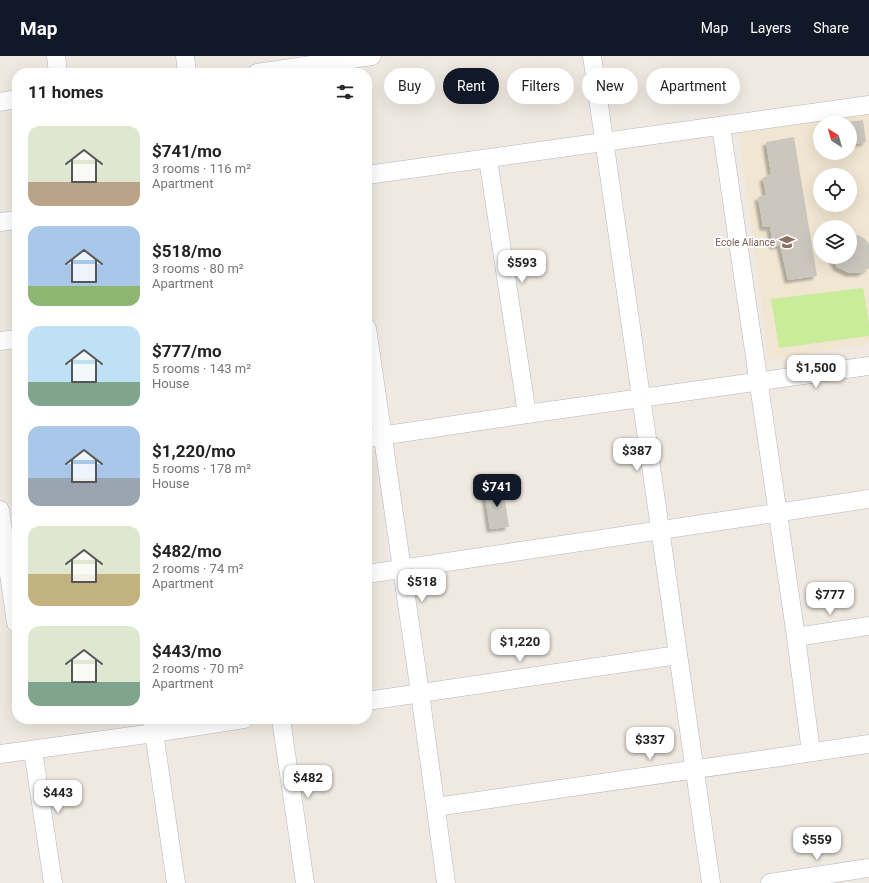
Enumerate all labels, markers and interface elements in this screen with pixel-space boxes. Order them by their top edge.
text: Map [20,17,58,40]
text: Map [701,20,728,36]
text: Layers [750,20,791,36]
text: Share [813,20,849,36]
chip: Buy [384,68,435,104]
chip: Rent [443,68,499,104]
chip: Filters [507,68,574,104]
chip: New [582,68,638,104]
chip: Apartment [646,68,740,104]
icon: filters [334,81,356,103]
text: 11 homes [28,82,104,102]
north arrow [813,116,857,160]
map controls [813,116,857,264]
text: $741/mo [152,141,222,161]
icon: home [60,142,108,190]
text: 3 rooms · 116 m² [152,161,251,176]
button: locate [813,168,857,212]
text: Apartment [152,176,214,191]
button: layers [813,220,857,264]
school or university icon: Ecole Aliance [778,233,796,251]
place label: Ecole Aliance [715,237,775,248]
text: $518/mo [152,241,222,261]
icon: home [60,242,108,290]
pin: $593 [498,250,546,284]
text: $593 [507,255,537,270]
text: 3 rooms · 80 m² [152,261,244,276]
text: Apartment [152,276,214,291]
text: $777/mo [152,341,222,361]
icon: home [60,342,108,390]
pin: $1,500 [783,355,849,389]
text: $1,500 [796,360,836,375]
text: 5 rooms · 143 m² [152,361,251,376]
text: House [152,376,189,391]
pin: $387 [613,438,661,472]
text: $1,220/mo [152,441,236,461]
icon: home [60,442,108,490]
text: $387 [622,443,652,458]
text: 5 rooms · 178 m² [152,461,251,476]
pin: $741 [473,474,521,508]
text: House [152,476,189,491]
text: $741 [482,479,512,494]
text: $482/mo [152,541,222,561]
icon: home [60,542,108,590]
text: 2 rooms · 74 m² [152,561,244,576]
pin: $518 [398,569,446,603]
text: $518 [407,574,437,589]
text: Apartment [152,576,214,591]
pin: $777 [806,582,854,616]
text: $777 [815,587,845,602]
pin: $1,220 [487,629,553,663]
text: $1,220 [500,634,540,649]
text: $443/mo [152,641,222,661]
icon: home [60,642,108,690]
text: 2 rooms · 70 m² [152,661,244,676]
text: Apartment [152,676,214,691]
pin: $337 [626,727,674,761]
text: $337 [635,732,665,747]
pin: $482 [284,765,332,799]
text: $482 [293,770,323,785]
pin: $443 [34,780,82,814]
text: $443 [43,785,73,800]
pin: $559 [793,827,841,861]
text: $559 [802,832,832,847]

